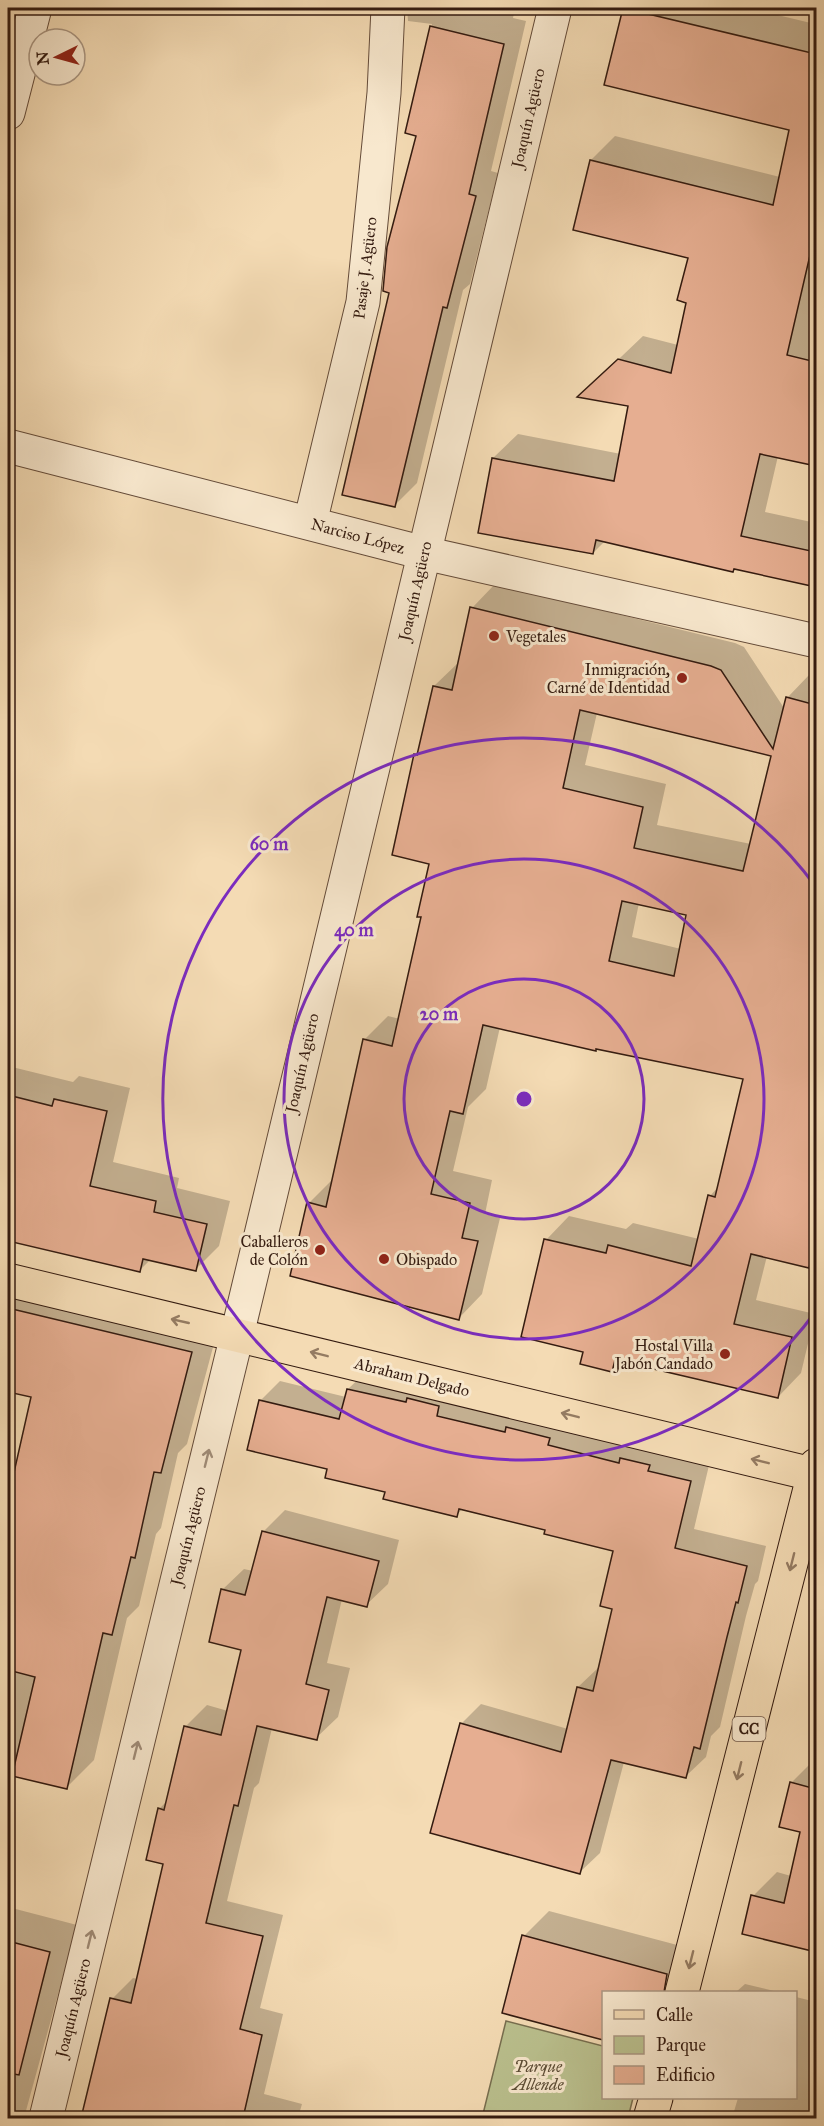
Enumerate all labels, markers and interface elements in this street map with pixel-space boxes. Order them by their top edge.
north arrow [27,27,87,87]
text: N [32,50,53,66]
street label: Joaquín Agüero [507,66,550,172]
street label: Pasaje J. Agüero [349,216,382,320]
street label: Narciso López [309,514,408,558]
street label: Joaquín Agüero [394,539,437,645]
place label: Vegetales [505,627,566,647]
marker: Vegetales [487,629,501,643]
place label: Inmigración, Carné de Identidad [547,660,670,697]
marker: Inmigración, Carné de Identidad [675,671,689,685]
text: 60 m [250,833,289,855]
text: 40 m [334,919,375,942]
text: 20 m [420,1003,459,1025]
street label: Joaquín Agüero [281,1011,324,1117]
centre of rings [514,1089,534,1109]
place label: Caballeros de Colón [241,1232,308,1269]
marker: Caballeros de Colón [313,1243,327,1257]
place label: Obispado [396,1250,457,1269]
marker: Obispado [377,1252,391,1266]
one-way arrow [171,1315,191,1326]
place label: Hostal Villa Jabón Candado [613,1336,713,1374]
marker: Hostal Villa Jabón Candado [718,1347,732,1361]
one-way arrow [310,1348,329,1360]
street label: Abraham Delgado [351,1353,471,1401]
one-way arrow [561,1409,580,1421]
one-way arrow [202,1449,214,1468]
one-way arrow [750,1455,769,1467]
street label: Joaquín Agüero [166,1484,210,1590]
one-way arrow [785,1552,797,1571]
road number: CC [732,1717,766,1741]
one-way arrow [131,1741,143,1760]
one-way arrow [732,1761,744,1780]
one-way arrow [85,1930,97,1949]
one-way arrow [684,1950,696,1969]
street label: Joaquín Agüero [51,1956,95,2062]
legend [602,1991,797,2099]
text: Calle [656,2004,693,2026]
text: Parque [656,2034,706,2057]
park label: Parque Allende [511,2057,564,2094]
text: Edificio [656,2064,715,2086]

